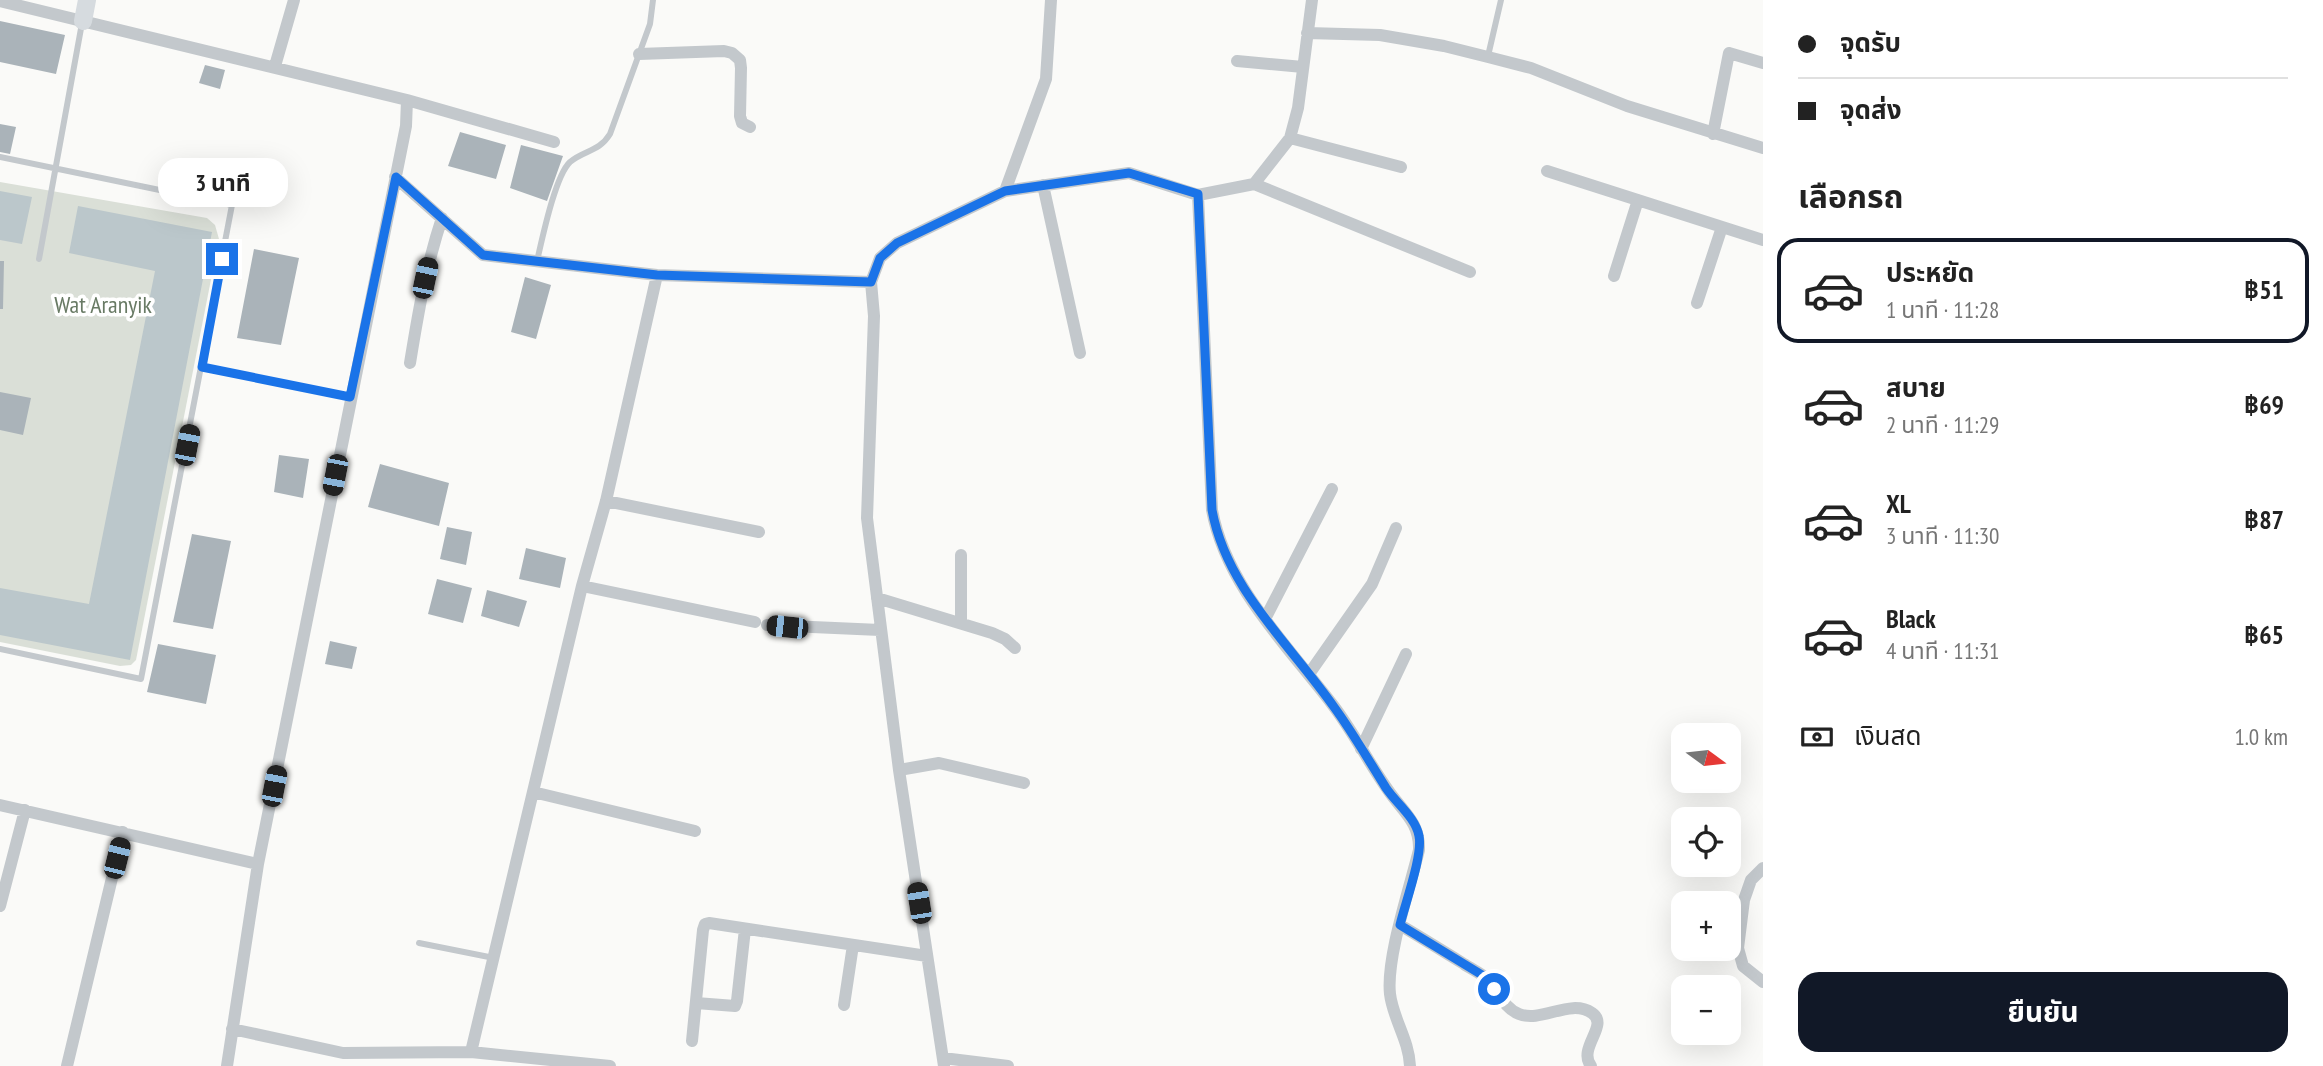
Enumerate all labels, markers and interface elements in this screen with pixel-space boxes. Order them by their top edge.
text: จุดรับ [1840,26,1901,59]
text: จุดส่ง [1840,93,1902,126]
callout: 3 นาที [157,158,287,206]
text: 3 นาที [195,168,251,197]
text: เลือกรถ [1798,175,1903,217]
route end [206,243,238,275]
car [411,255,440,301]
text: ประหยัด [1886,256,1974,289]
icon: car [1802,259,1865,322]
text: ฿51 [2244,273,2284,306]
park label: Wat Aranyik [54,289,152,320]
text: 1 นาที · 11:28 [1886,295,1999,324]
text: สบาย [1886,371,1946,404]
icon: car [1802,374,1865,437]
text: ฿69 [2244,388,2284,421]
text: 2 นาที · 11:29 [1886,410,1999,439]
car [173,422,202,468]
car [321,452,350,498]
text: XL [1886,487,1911,520]
icon: car [1802,489,1865,552]
text: ฿87 [2244,503,2284,536]
text: 3 นาที · 11:30 [1886,521,1999,550]
text: Black [1886,602,1936,635]
icon: car [1802,604,1865,667]
car [766,614,809,640]
text: ฿65 [2244,618,2284,651]
text: 4 นาที · 11:31 [1886,636,1999,665]
icon: cash [1798,718,1836,756]
text: เงินสด [1854,719,1921,752]
text: 1.0 km [2234,722,2288,751]
north arrow [1671,723,1741,793]
map controls [1671,723,1741,1045]
car [260,763,289,809]
button: locate [1671,807,1741,877]
car [102,835,133,881]
car [906,881,933,925]
button: + [1671,891,1741,961]
button: ยืนยัน [1798,972,2288,1052]
route start [1478,973,1510,1005]
button: − [1671,975,1741,1045]

